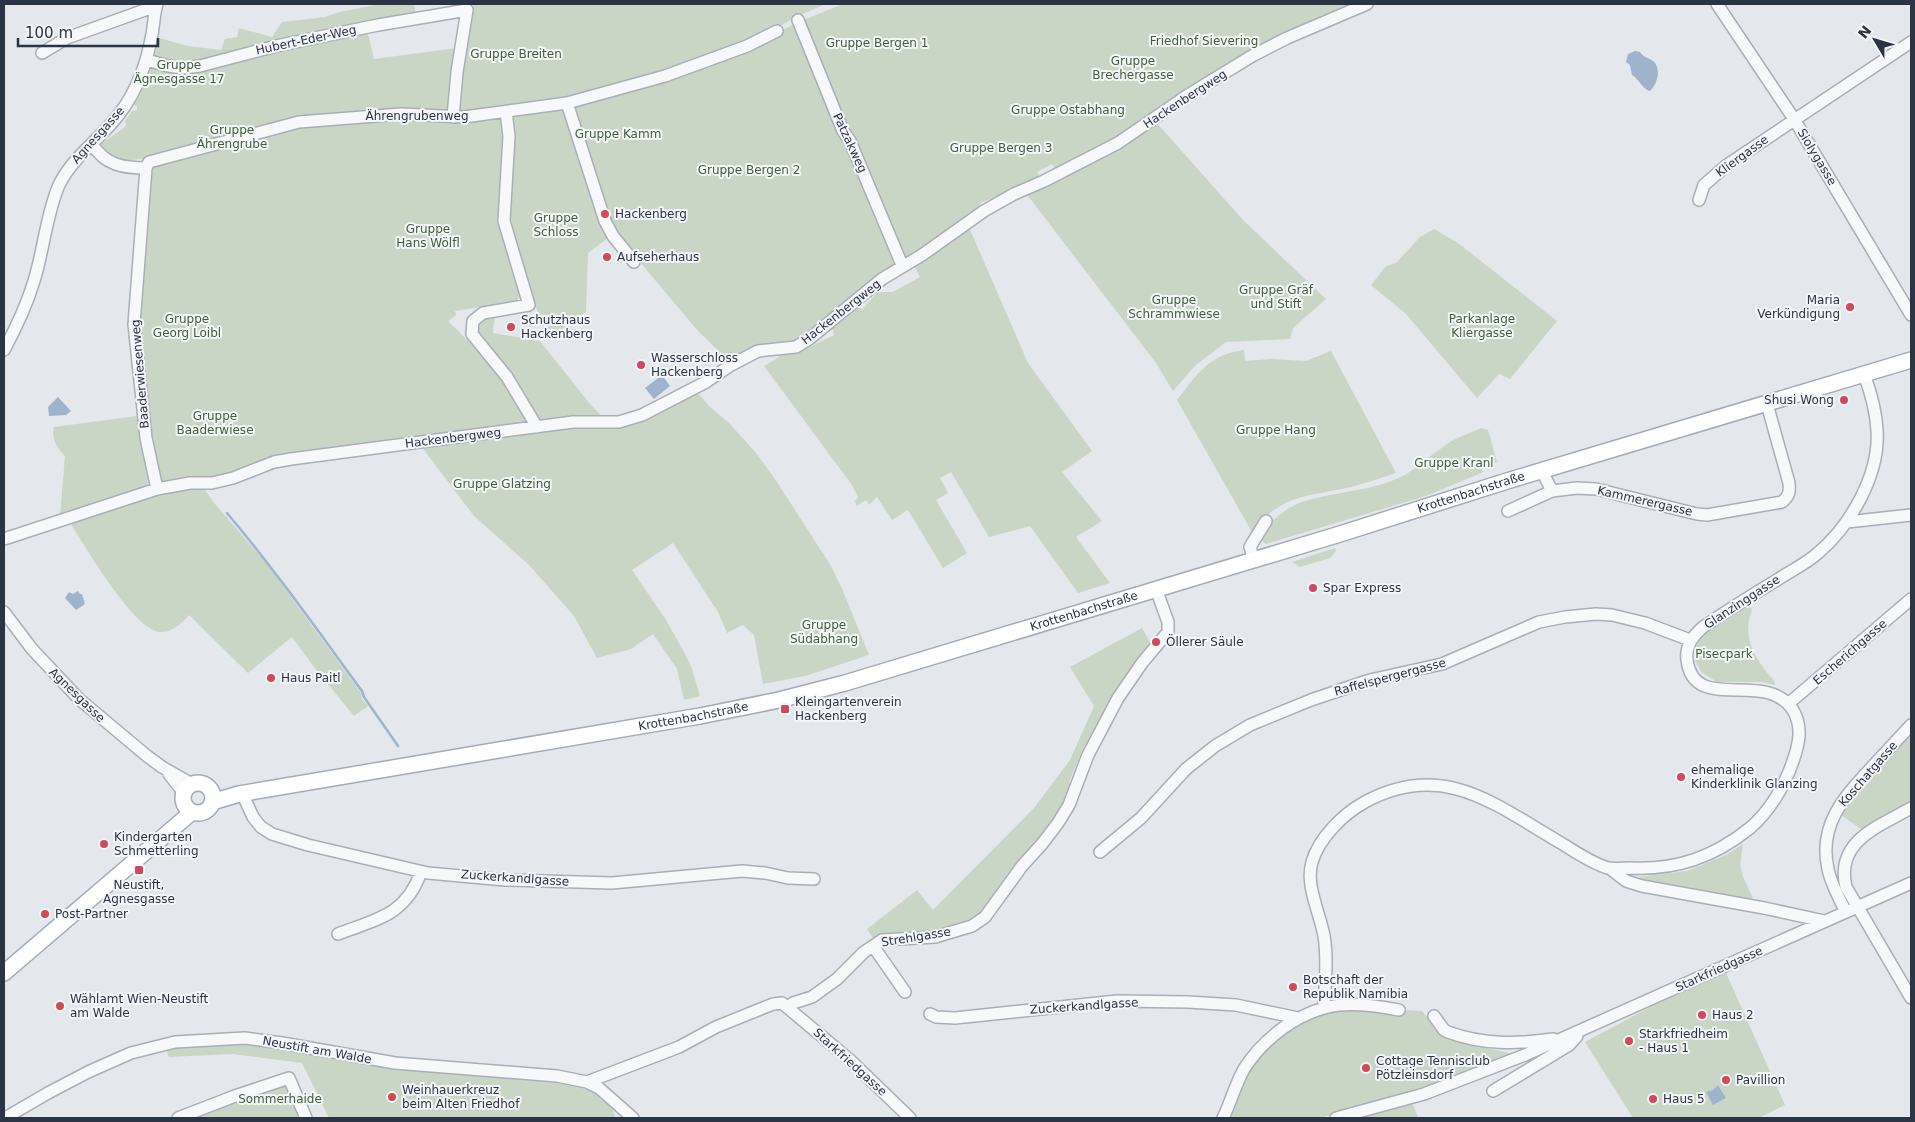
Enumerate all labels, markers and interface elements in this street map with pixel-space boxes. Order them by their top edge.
scale bar [18,15,158,47]
north arrow [1850,15,1900,65]
text: N [1855,22,1875,42]
street label: Hubert-Eder-Weg [254,23,358,57]
text: 100 m [25,24,73,42]
park label: Friedhof Sievering [1150,34,1258,48]
park label: Gruppe Bergen 1 [826,36,928,50]
park label: Gruppe Breiten [470,47,562,61]
park label: Gruppe Brechergasse [1092,54,1174,82]
park label: Gruppe Ägnesgasse 17 [133,58,225,86]
street label: Hackenbergweg [1141,67,1229,131]
park label: Gruppe Ostabhang [1011,103,1125,117]
street label: Agnesgasse [69,104,127,166]
street label: Ährengrubenweg [365,108,469,123]
street label: Patzakweg [830,111,870,175]
park label: Gruppe Ährengrube [197,123,267,151]
street label: Siolygasse [1795,126,1839,188]
park label: Gruppe Kamm [575,127,661,141]
street label: Kliergasse [1713,132,1771,180]
park label: Gruppe Bergen 3 [950,141,1052,155]
park label: Gruppe Bergen 2 [698,163,800,177]
place label: Hackenberg [615,207,687,221]
marker: Hackenberg [599,208,611,220]
park label: Gruppe Schloss [534,211,579,239]
park label: Gruppe Hans Wölfl [396,222,460,250]
place label: Aufseherhaus [617,250,699,264]
marker: Aufseherhaus [601,251,613,263]
street label: Hackenbergweg [799,277,883,347]
park label: Gruppe Gräf und Stift [1239,283,1314,311]
park label: Gruppe Schrammwiese [1128,293,1220,321]
place label: Maria Verkündigung [1757,293,1840,321]
marker: Maria Verkündigung [1844,301,1856,313]
park label: Gruppe Georg Loibl [153,312,221,340]
park label: Parkanlage Kliergasse [1449,312,1515,340]
place label: Schutzhaus Hackenberg [521,313,593,341]
street label: Baaderwiesenweg [128,319,152,429]
marker: Schutzhaus Hackenberg [505,321,517,333]
place label: Wasserschloss Hackenberg [651,351,738,379]
marker: Wasserschloss Hackenberg [635,359,647,371]
place label: Shusi Wong [1764,393,1834,407]
marker: Shusi Wong [1838,394,1850,406]
park label: Gruppe Baaderwiese [176,409,254,437]
park label: Gruppe Hang [1236,423,1316,437]
street label: Hackenbergweg [404,425,502,451]
park label: Gruppe Kranl [1414,456,1494,470]
street label: Krottenbachstraße [1416,469,1527,516]
park label: Gruppe Glatzing [453,477,551,491]
street label: Kammerergasse [1596,483,1694,519]
street label: Glanzinggasse [1702,572,1782,632]
place label: Spar Express [1323,581,1401,595]
marker: Spar Express [1307,582,1319,594]
street label: Krottenbachstraße [1028,588,1139,634]
street label: Escherichgasse [1810,616,1890,688]
park label: Gruppe Südabhang [790,618,858,646]
place label: Öllerer Säule [1166,633,1244,649]
marker: Öllerer Säule [1150,636,1162,648]
park label: Pisecpark [1695,647,1753,661]
street label: Raffelspergergasse [1333,655,1447,699]
street label: Agnesgasse [46,665,108,725]
place label: Haus Paitl [281,671,340,685]
marker: Haus Paitl [265,672,277,684]
place label: Kleingartenverein Hackenberg [795,695,902,723]
street label: Krottenbachstraße [637,699,750,733]
marker: Kleingartenverein Hackenberg [779,703,791,715]
street label: Koschatgasse [1836,738,1900,810]
place label: ehemalige Kinderklinik Glanzing [1691,763,1818,791]
marker: ehemalige Kinderklinik Glanzing [1675,771,1687,783]
place label: Kindergarten Schmetterling [114,830,199,858]
marker: Kindergarten Schmetterling [98,838,110,850]
marker: Neustift, Agnesgasse [133,864,145,876]
street label: Zuckerkandlgasse [460,867,570,889]
place label: Neustift, Agnesgasse [103,878,175,906]
place label: Post-Partner [55,907,128,921]
marker: Post-Partner [39,908,51,920]
street label: Strehlgasse [880,925,952,949]
street label: Starkfriedgasse [1673,944,1765,994]
place label: Botschaft der Republik Namibia [1303,973,1408,1001]
marker: Botschaft der Republik Namibia [1287,981,1299,993]
place label: Wählamt Wien-Neustift am Walde [70,992,208,1020]
street label: Zuckerkandlgasse [1029,995,1139,1017]
marker: Wählamt Wien-Neustift am Walde [54,1000,66,1012]
place label: Haus 2 [1712,1008,1754,1022]
marker: Haus 2 [1696,1009,1708,1021]
street label: Starkfriedgasse [810,1025,890,1099]
place label: Starkfriedheim - Haus 1 [1639,1027,1728,1055]
street label: Neustift am Walde [261,1034,373,1066]
marker: Starkfriedheim - Haus 1 [1623,1035,1635,1047]
place label: Cottage Tennisclub Pötzleinsdorf [1376,1054,1490,1082]
marker: Cottage Tennisclub Pötzleinsdorf [1360,1062,1372,1074]
place label: Pavillion [1736,1073,1785,1087]
marker: Pavillion [1720,1074,1732,1086]
place label: Weinhauerkreuz beim Alten Friedhof [402,1083,520,1111]
marker: Weinhauerkreuz beim Alten Friedhof [386,1091,398,1103]
park label: Sommerhaide [238,1092,322,1106]
place label: Haus 5 [1663,1092,1705,1106]
marker: Haus 5 [1647,1093,1659,1105]

